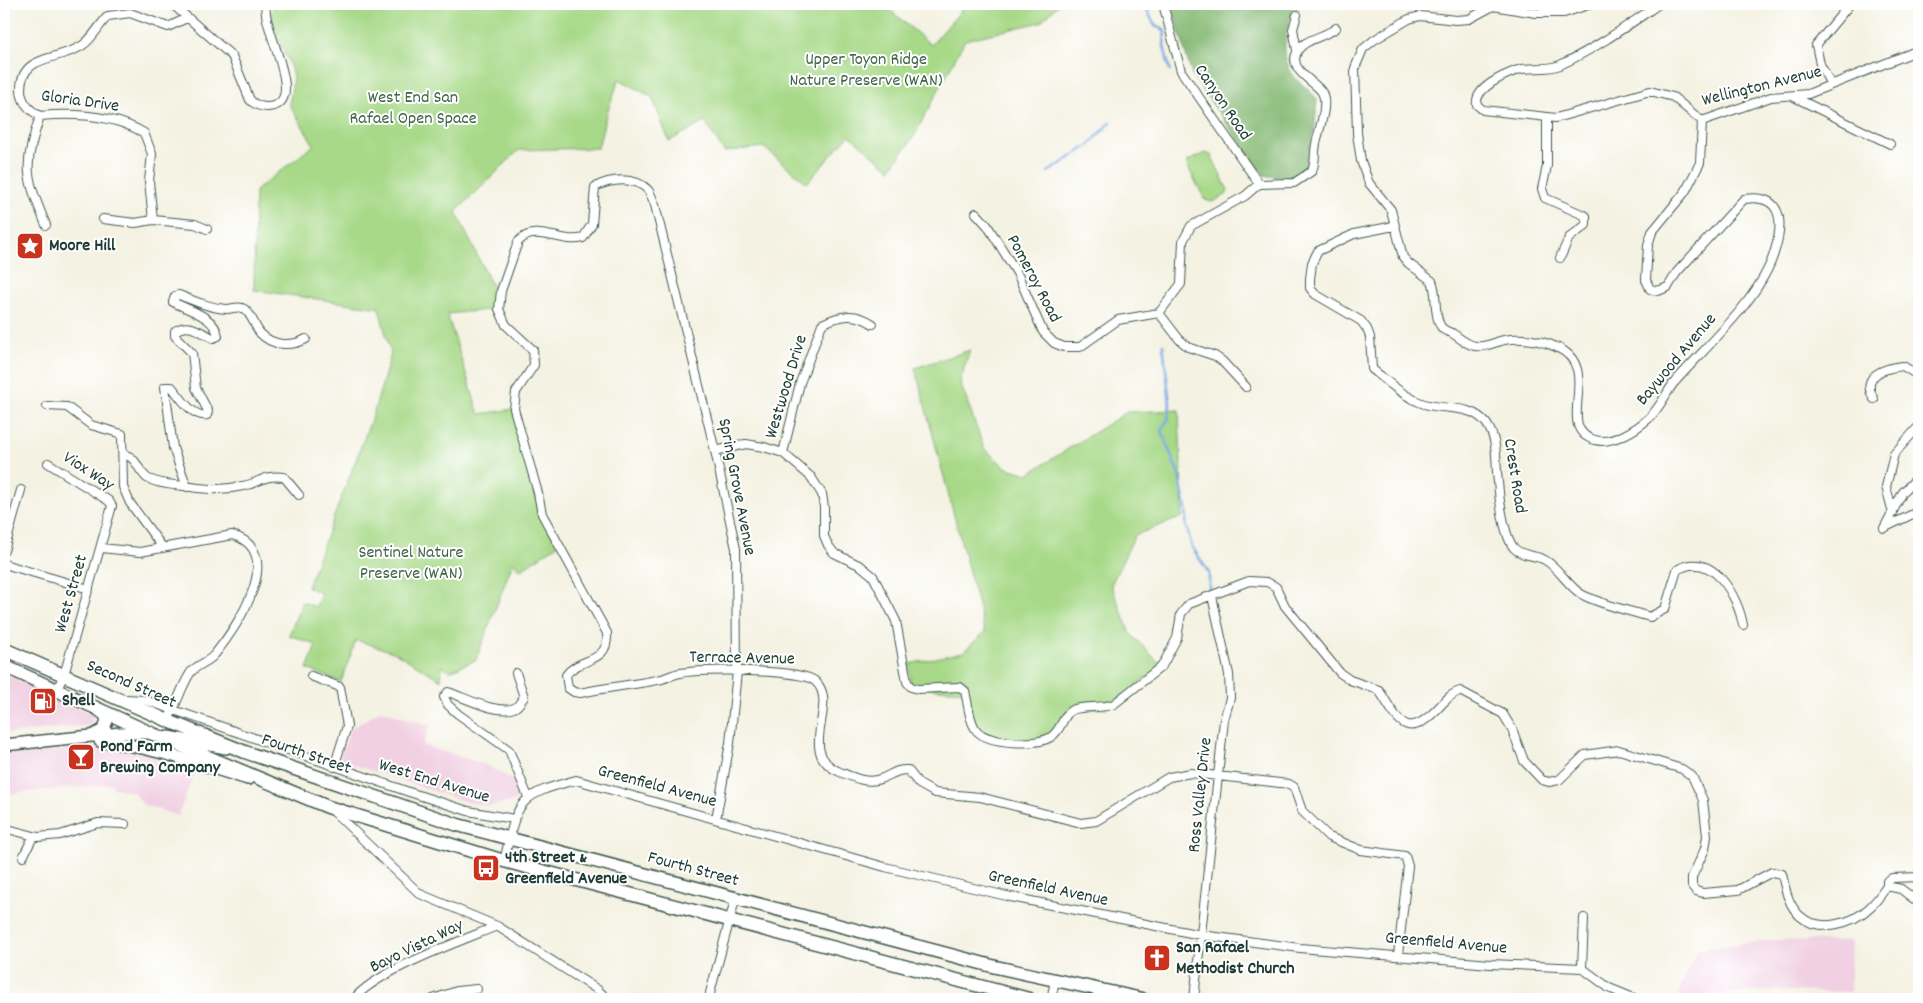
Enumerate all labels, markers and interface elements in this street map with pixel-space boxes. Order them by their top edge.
park label: Upper Toyon Ridge Nature Preserve (WAN) [790,48,943,94]
street label: Canyon Road [1187,60,1257,146]
street label: Wellington Avenue [1699,60,1825,114]
street label: Gloria Drive [39,84,121,120]
park label: West End San Rafael Open Space [349,86,477,132]
place icon: Moore Hill [15,231,45,261]
street label: Pomeroy Road [999,231,1067,327]
place label: Moore Hill [49,234,116,259]
street label: Baywood Avenue [1631,308,1723,412]
street label: Westwood Drive [759,332,815,442]
street label: Spring Grove Avenue [710,416,762,558]
street label: Crest Road [1496,437,1532,515]
street label: Viox Way [57,446,119,498]
park label: Sentinel Nature Preserve (WAN) [358,541,464,587]
street label: West Street [49,552,95,636]
street label: Terrace Avenue [689,646,795,672]
street label: Second Street [82,654,180,716]
fuel station icon: Shell [28,686,58,716]
place label: Shell [62,689,95,714]
street label: Fourth Street [258,728,354,782]
place label: Pond Farm Brewing Company [100,735,221,781]
street label: Ross Valley Drive [1183,736,1219,854]
bar icon: Pond Farm Brewing Company [66,742,96,772]
street label: West End Avenue [375,753,493,811]
street label: Greenfield Avenue [595,759,719,815]
place label: 4th Street & Greenfield Avenue [505,846,627,892]
street label: Fourth Street [645,846,742,894]
bus stop icon: 4th Street & Greenfield Avenue [471,853,501,883]
street label: Greenfield Avenue [986,864,1110,914]
street label: Bayo Vista Way [366,913,469,980]
street label: Greenfield Avenue [1384,926,1508,962]
place label: San Rafael Methodist Church [1176,936,1295,982]
church icon: San Rafael Methodist Church [1142,943,1172,973]

